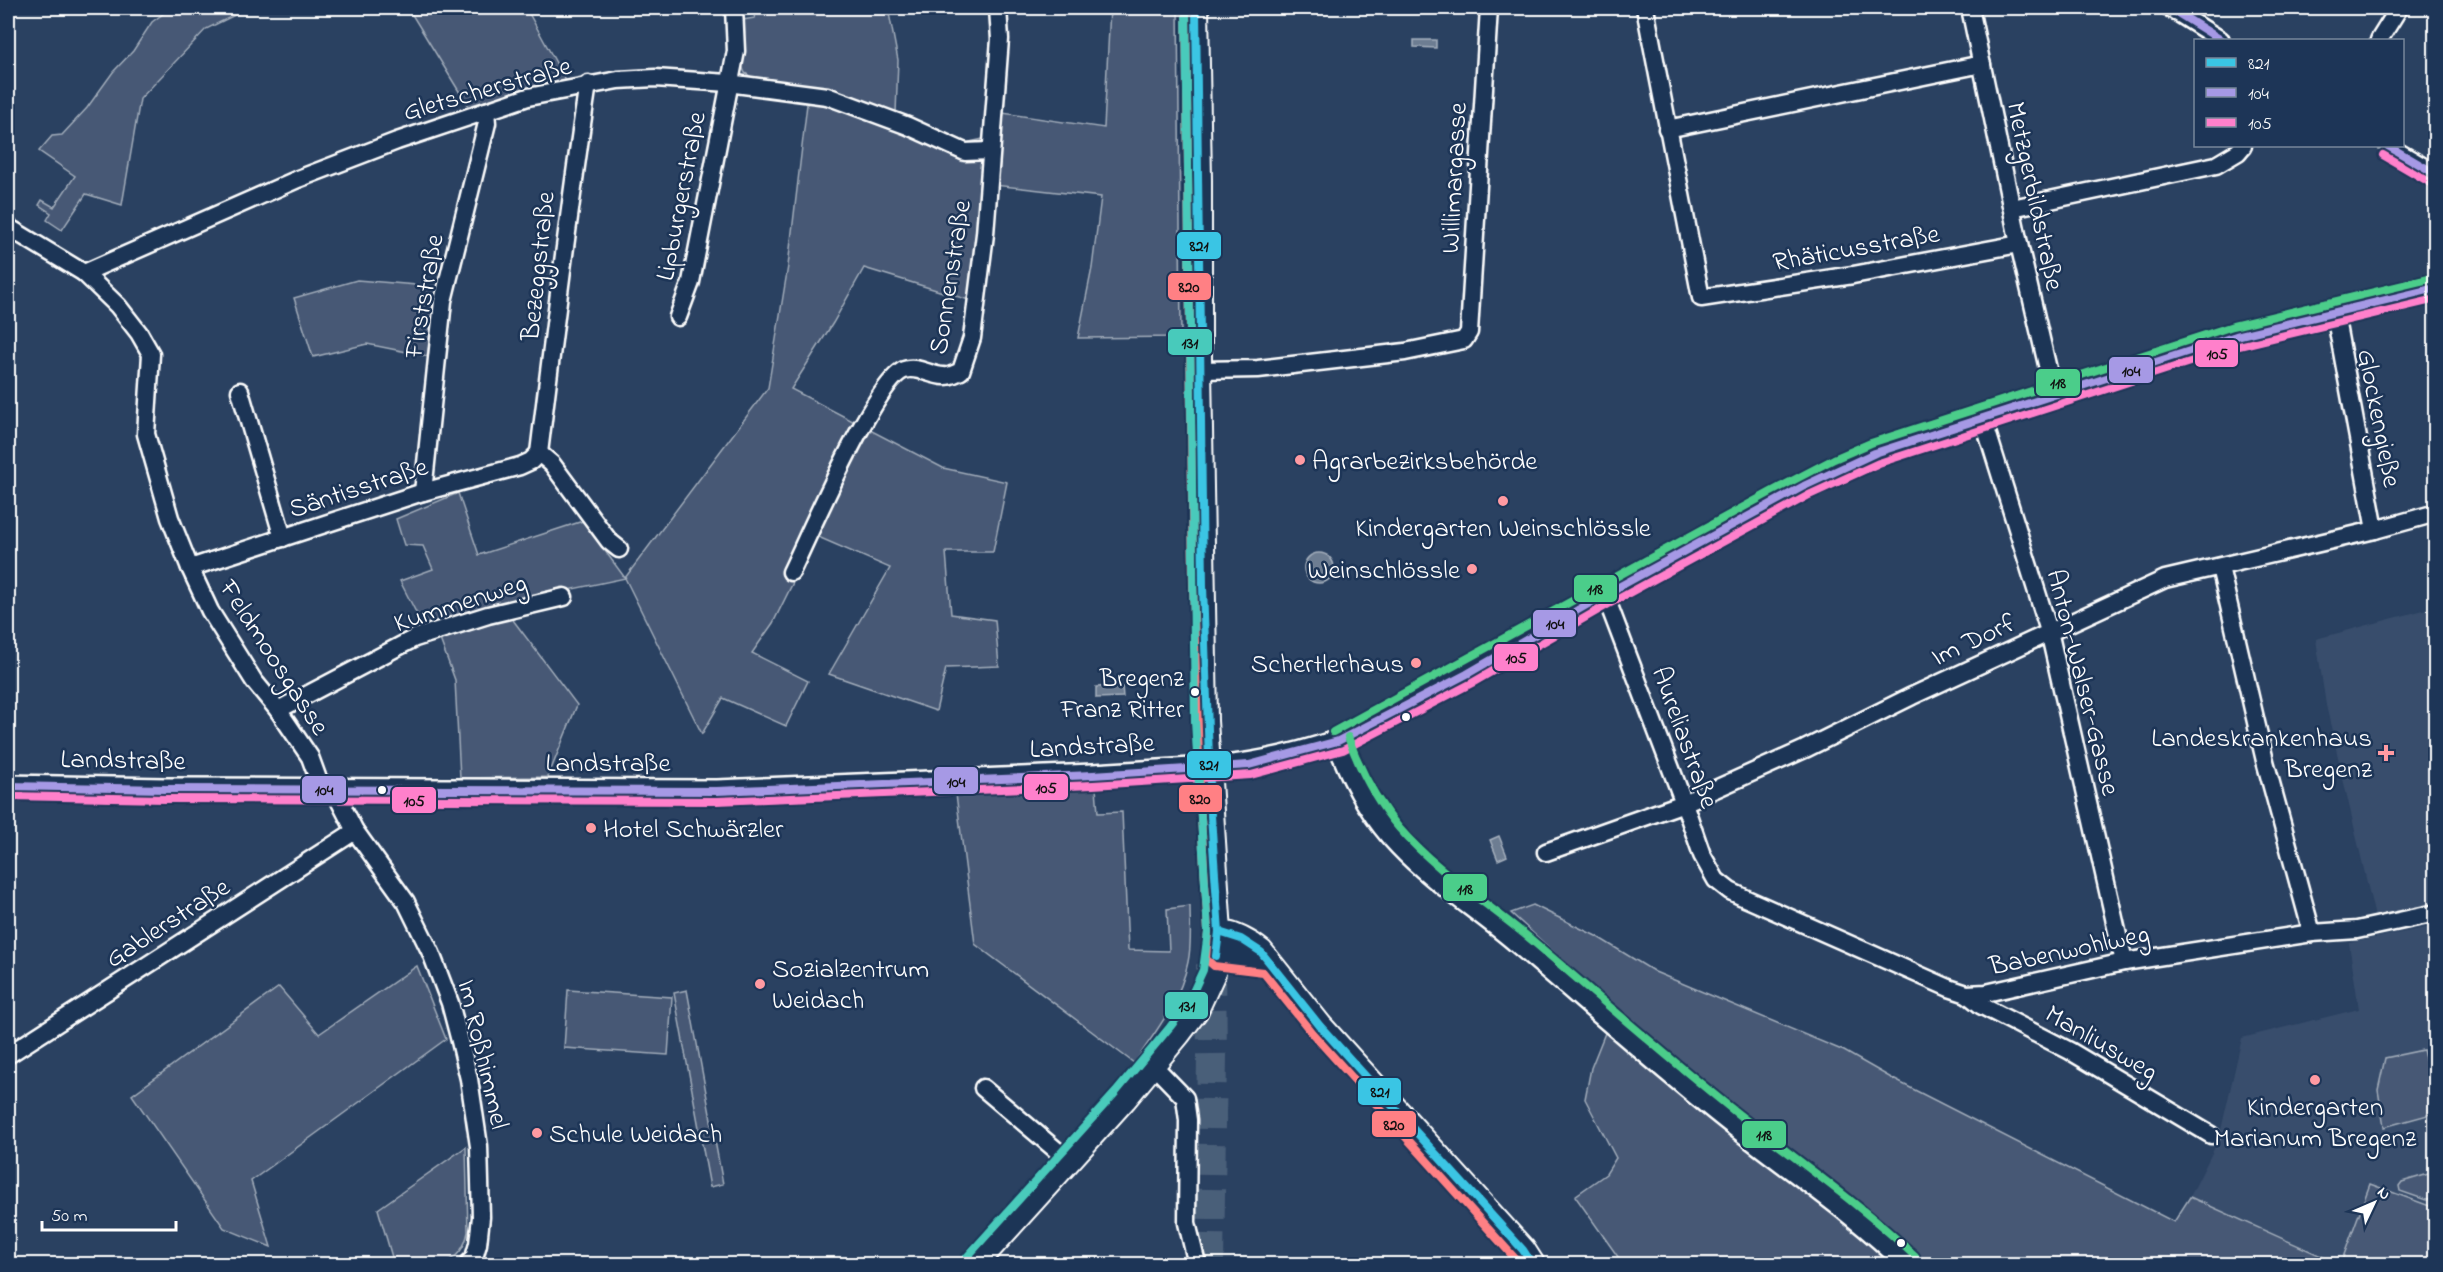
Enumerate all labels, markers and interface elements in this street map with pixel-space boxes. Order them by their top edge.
legend [2194,39,2404,147]
street label: Gletscherstraße [399,47,577,133]
text: 821 [2248,52,2270,78]
text: 104 [2248,82,2270,108]
street label: Metzgerbildstraße [1994,98,2073,296]
street label: Willimargasse [1432,101,1479,255]
street label: Lipburgerstraße [647,108,718,284]
text: 105 [2248,112,2272,138]
street label: Bezeggstraße [512,189,567,344]
street label: Sonnenstraße [920,197,983,357]
street label: Rhäticusstraße [1770,215,1944,283]
street label: Firststraße [395,230,456,363]
line badge: 821 [1176,231,1222,260]
text: 821 [1188,235,1209,259]
line badge: 820 [1167,272,1212,301]
text: 820 [1178,276,1200,300]
line badge: 131 [1167,328,1213,356]
text: 131 [1182,332,1199,356]
line badge: 105 [2194,339,2239,368]
text: 105 [2206,343,2228,367]
street label: Glockengieße [2345,346,2410,492]
line badge: 104 [2108,356,2154,384]
text: 104 [2122,360,2141,384]
line badge: 118 [2035,368,2081,397]
text: 118 [2050,372,2066,396]
place label: Agrarbezirksbehörde [1312,443,1538,482]
street label: Säntisstraße [284,448,434,530]
marker: Agrarbezirksbehörde [1293,453,1307,467]
marker: Kindergarten Weinschlössle [1496,494,1510,508]
place label: Kindergarten Weinschlössle [1355,510,1652,549]
place label: Weinschlössle [1308,552,1461,591]
marker: Weinschlössle [1465,562,1479,576]
street label: Kummenweg [389,565,532,644]
street label: Anton-Walser-Gasse [2035,565,2129,801]
street label: Feldmoosgasse [207,572,338,745]
line badge: 118 [1573,574,1618,603]
text: 118 [1587,578,1603,602]
street label: Im Dorf [1926,605,2023,678]
line badge: 104 [1532,609,1577,638]
text: 104 [1546,613,1565,637]
line badge: 105 [1493,643,1539,672]
place label: Schertlerhaus [1251,646,1404,685]
text: 105 [1505,647,1527,671]
marker: Schertlerhaus [1409,656,1423,670]
place label: Bregenz Franz Ritter [1060,661,1185,730]
street label: Aureliastraße [1640,661,1728,815]
marker: Bregenz Franz Ritter [1189,686,1201,698]
unlabelled marker [1400,711,1412,723]
place label: Landeskrankenhaus Bregenz [2151,720,2373,790]
street label: Landstraße [1029,725,1156,770]
street label: Landstraße [60,741,187,782]
marker: Landeskrankenhaus Bregenz [2377,744,2395,762]
street label: Landstraße [545,745,671,784]
line badge: 821 [1186,750,1232,779]
text: 821 [1198,754,1219,778]
line badge: 104 [933,766,979,795]
text: 104 [947,771,966,795]
line badge: 105 [1023,773,1069,801]
line badge: 104 [301,775,347,804]
text: 105 [1035,777,1057,801]
text: 104 [315,779,334,803]
unlabelled marker [376,784,388,796]
line badge: 820 [1178,784,1223,813]
line badge: 105 [391,786,437,814]
text: 820 [1189,788,1211,812]
text: 105 [403,790,425,814]
place label: Hotel Schwärzler [603,811,784,850]
marker: Hotel Schwärzler [584,821,598,835]
street label: Gablerstraße [98,869,239,979]
line badge: 118 [1442,873,1488,902]
text: 118 [1457,878,1473,902]
street label: Babenwohlweg [1985,915,2153,988]
place label: Sozialzentrum Weidach [772,951,929,1021]
street label: Im Roßhimmel [445,976,518,1133]
marker: Sozialzentrum Weidach [753,977,767,991]
line badge: 131 [1164,991,1209,1020]
text: 131 [1179,995,1196,1019]
street label: Manliusweg [2037,996,2165,1092]
marker: Kindergarten Marianum Bregenz [2308,1073,2322,1087]
line badge: 821 [1357,1077,1402,1106]
text: 821 [1369,1081,1390,1105]
place label: Kindergarten Marianum Bregenz [2214,1089,2417,1159]
line badge: 820 [1371,1110,1417,1138]
text: 820 [1383,1114,1405,1138]
place label: Schule Weidach [549,1116,722,1155]
line badge: 118 [1741,1120,1787,1149]
text: 118 [1756,1124,1772,1148]
marker: Schule Weidach [530,1126,544,1140]
north arrow [2344,1173,2404,1233]
text: N [2371,1182,2396,1206]
scale bar [42,1194,176,1232]
text: 50 m [51,1204,88,1230]
unlabelled marker [1895,1237,1907,1249]

